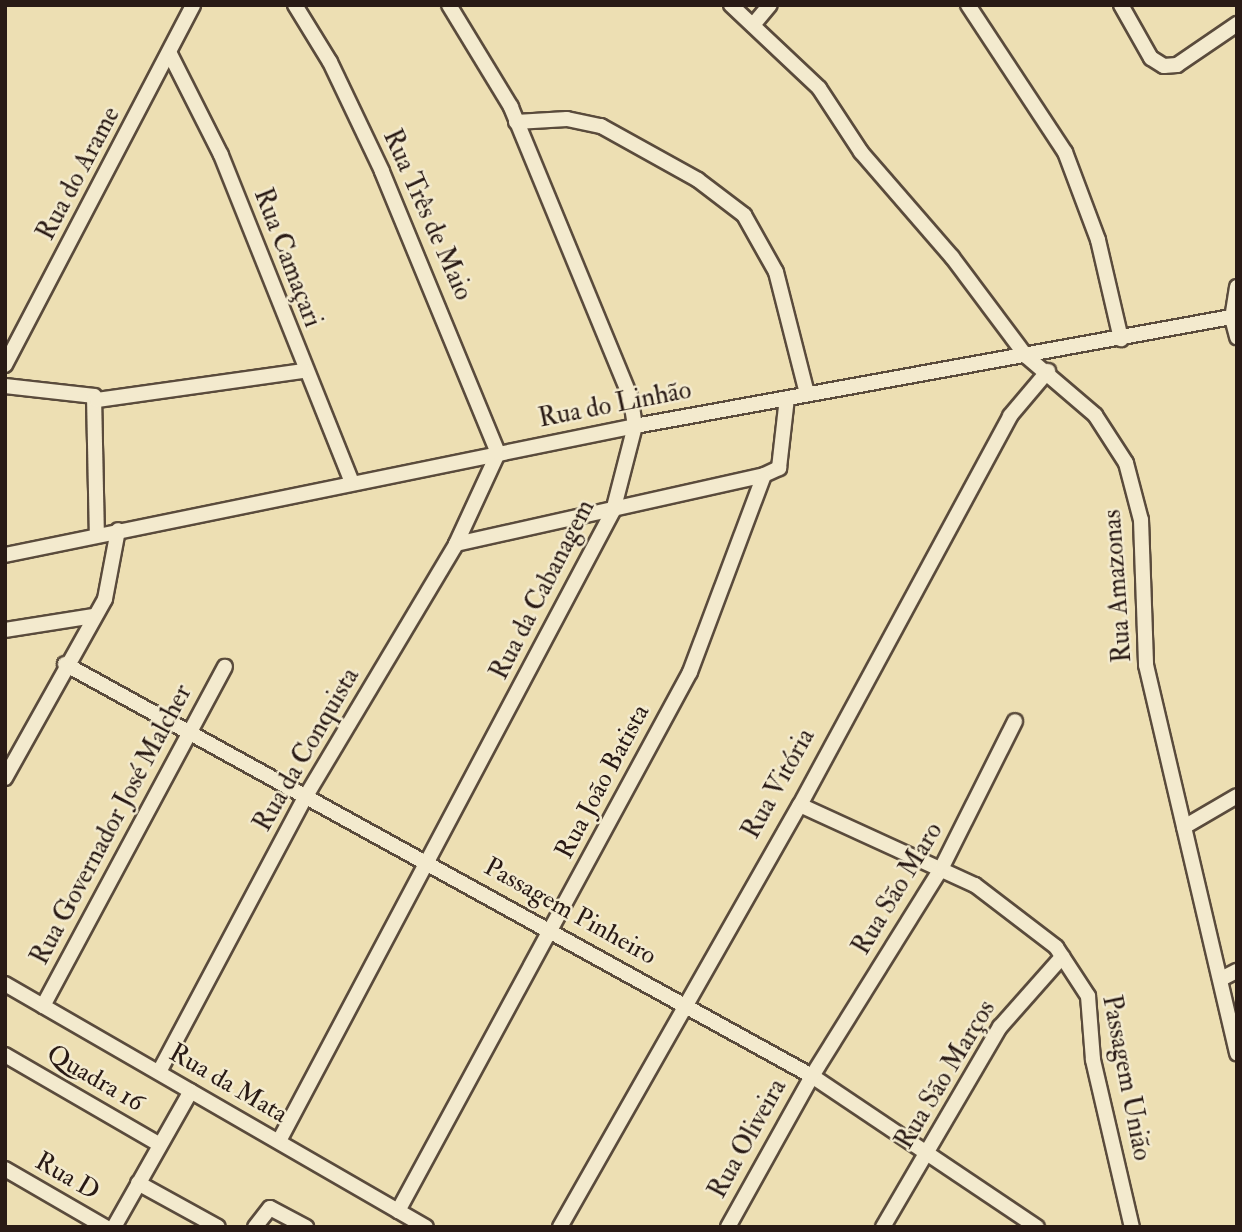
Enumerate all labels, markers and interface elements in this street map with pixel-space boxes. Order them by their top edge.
street label: Rua do Arame [31,102,127,246]
street label: Rua Três de Maio [375,125,479,305]
street label: Rua Camaçari [246,184,328,332]
street label: Rua do Linhão [536,375,694,435]
street label: Rua da Cabanagem [484,495,602,685]
street label: Rua Amazonas [1097,508,1139,664]
street label: Rua da Conquista [248,663,366,837]
street label: Rua Governador José Malcher [25,680,199,970]
street label: Rua João Batista [549,699,657,865]
street label: Rua Vitória [736,723,822,845]
street label: Rua São Maro [846,817,950,961]
street label: Passagem Pinheiro [478,852,662,972]
street label: Passagem União [1095,993,1157,1163]
street label: Rua São Marços [889,995,1003,1155]
street label: Rua da Mata [163,1038,293,1130]
street label: Quadra 16 [41,1039,149,1119]
street label: Rua Oliveira [702,1074,794,1204]
street label: Rua D [29,1146,105,1208]

